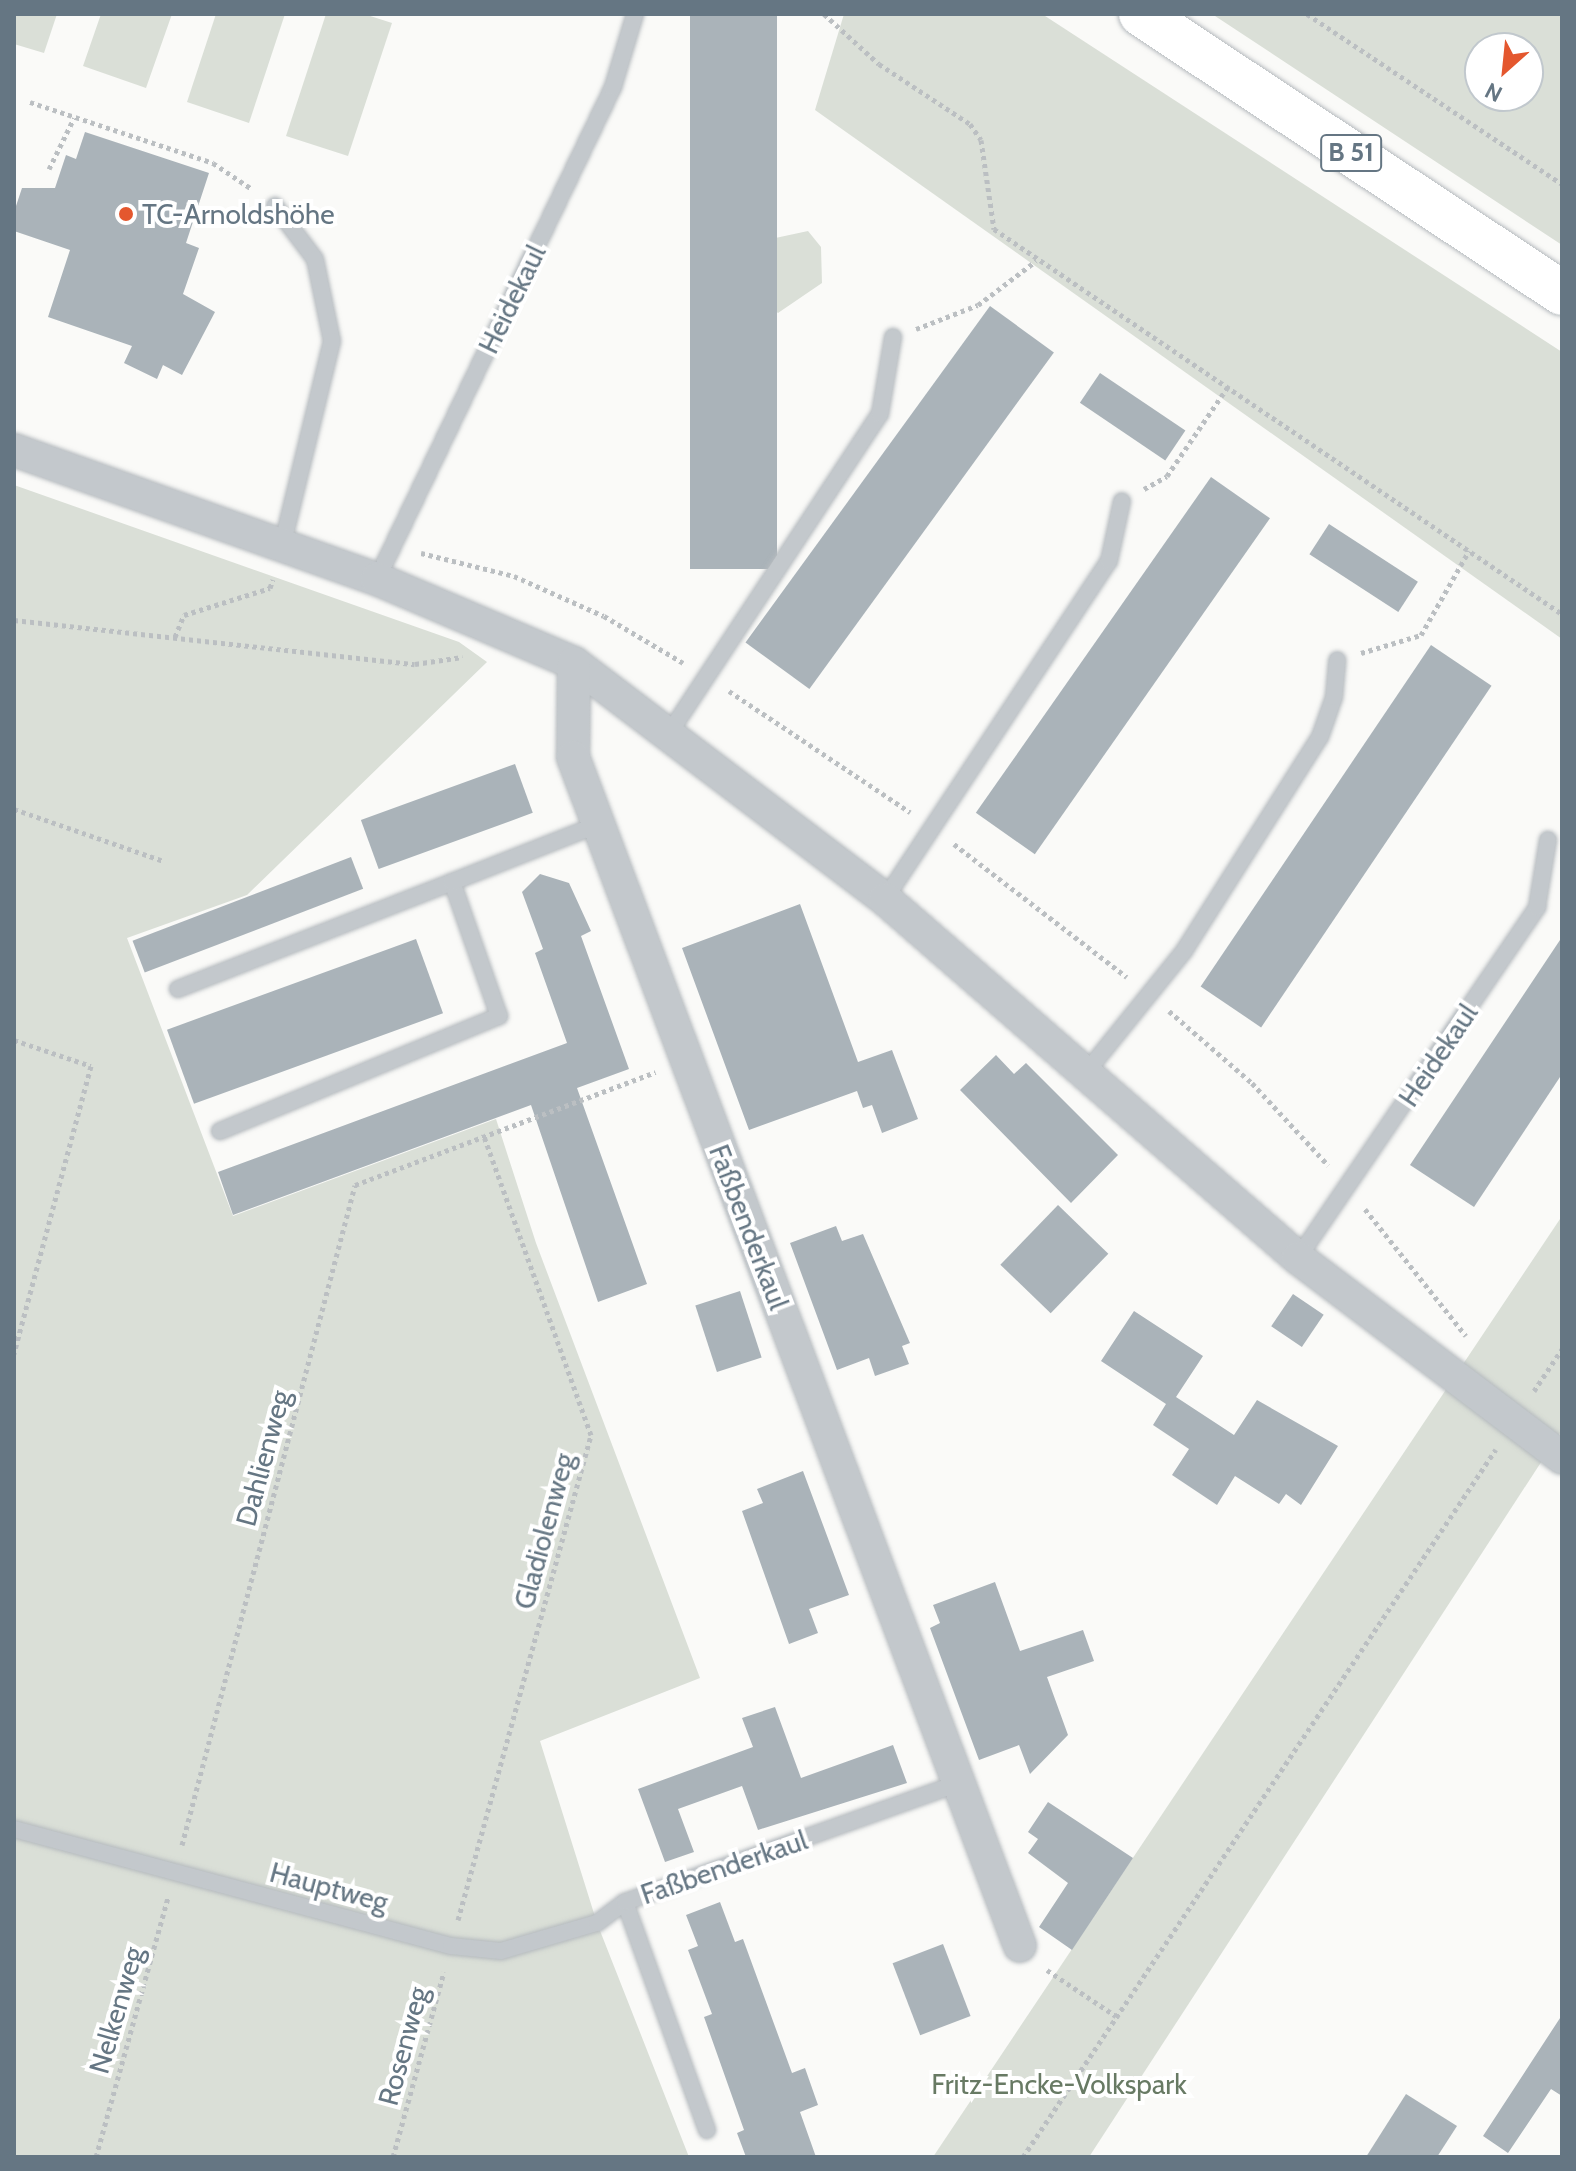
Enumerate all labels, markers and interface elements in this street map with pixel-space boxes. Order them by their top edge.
north arrow [1464,32,1544,112]
text: N [1481,76,1507,108]
road number: B 51 [1319,131,1383,175]
place label: TC-Arnoldshöhe [142,197,334,231]
marker: TC-Arnoldshöhe [117,205,135,223]
street label: Heidekaul [471,239,553,359]
street label: Heidekaul [1391,997,1485,1113]
street label: Faßbenderkaul [702,1140,796,1314]
street label: Dahlienweg [229,1386,297,1530]
street label: Gladiolenweg [507,1449,581,1613]
street label: Faßbenderkaul [636,1823,812,1911]
street label: Hauptweg [266,1855,392,1919]
street label: Nelkenweg [82,1943,150,2077]
street label: Rosenweg [371,1983,435,2109]
park label: Fritz-Encke-Volkspark [931,2067,1187,2101]

